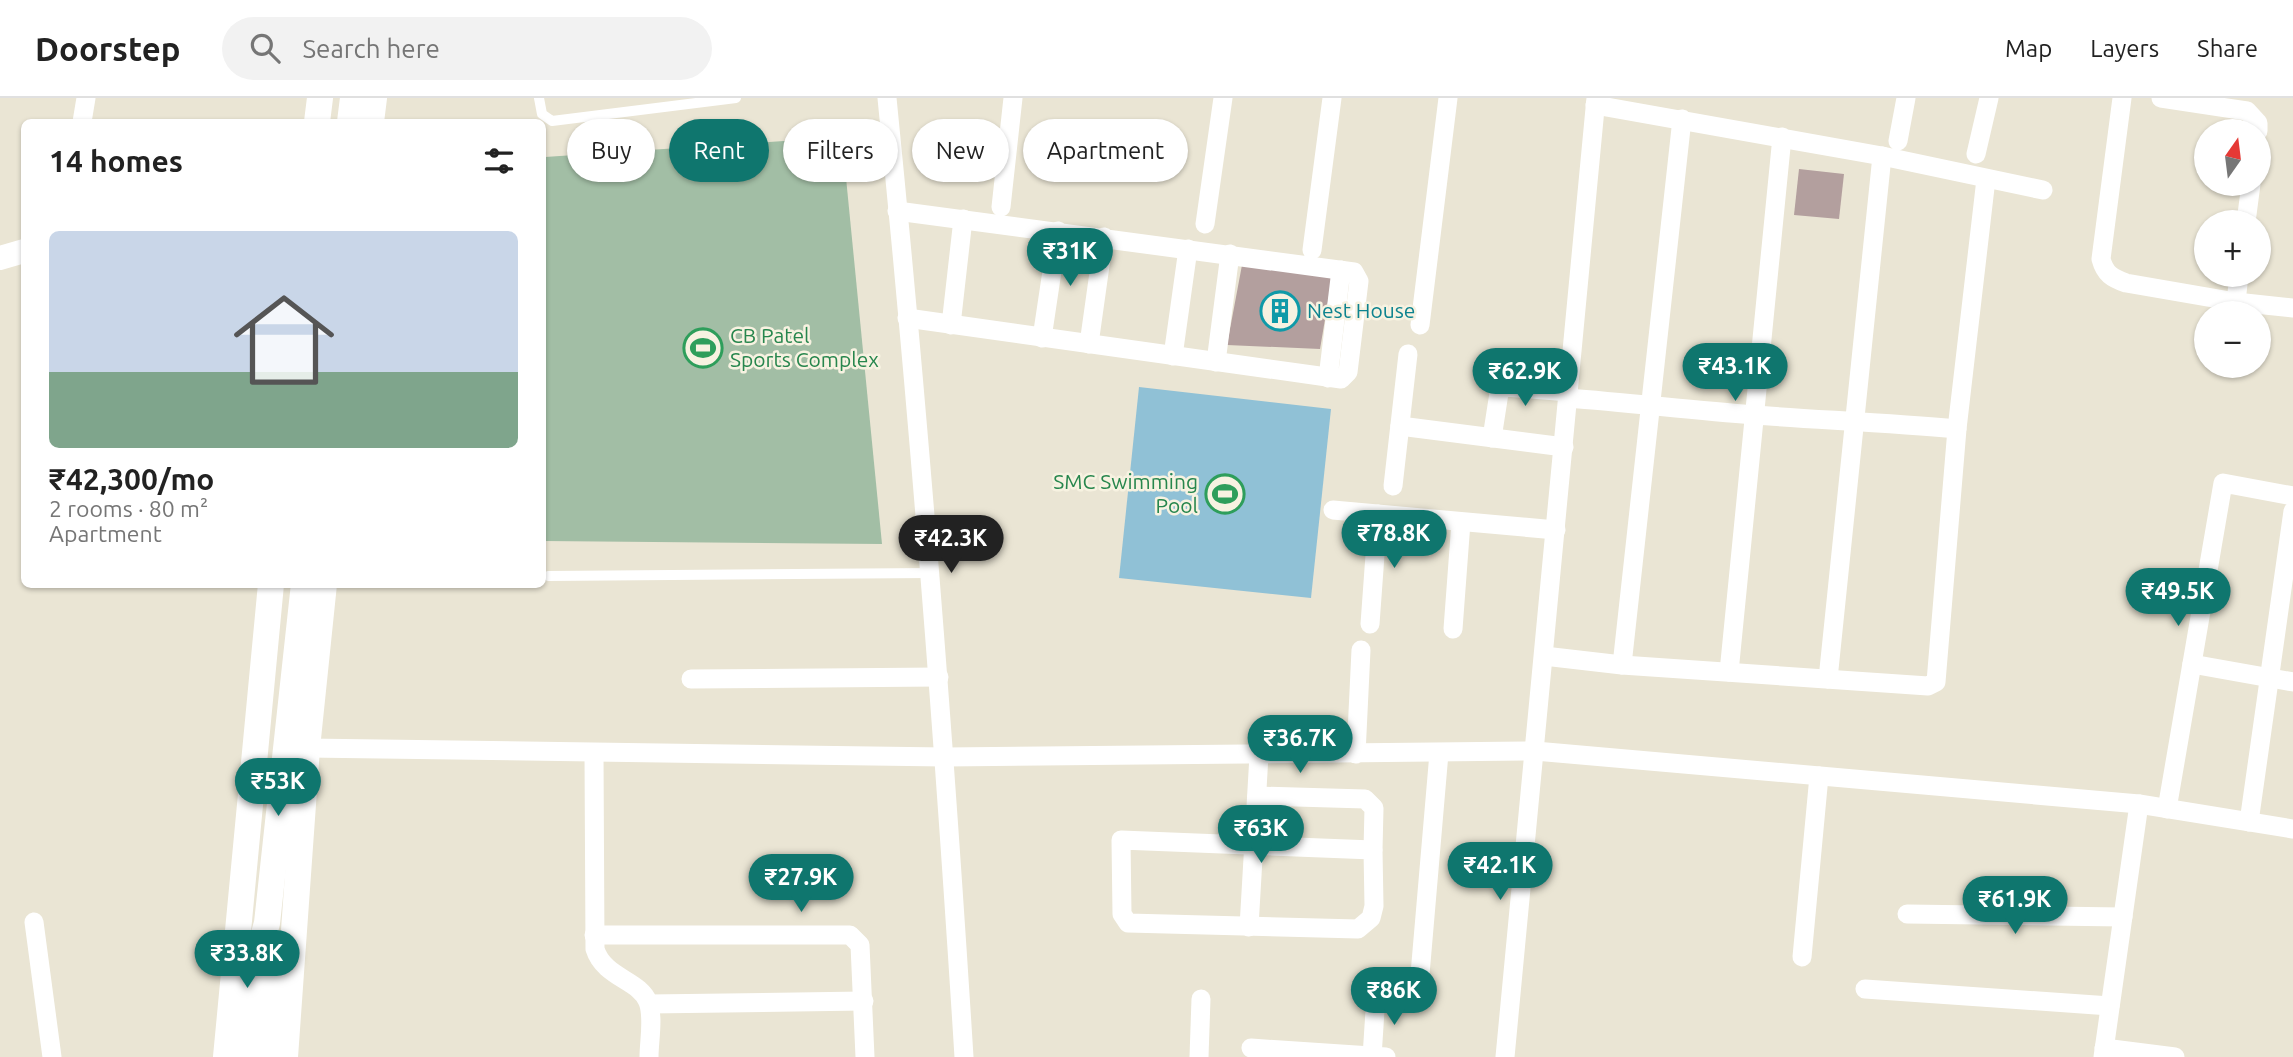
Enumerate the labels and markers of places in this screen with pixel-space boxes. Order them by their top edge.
pin: ₹31K [1029,228,1111,288]
building icon: Nest House [1259,290,1301,332]
place label: Nest House [1307,298,1415,322]
place label: CB Patel Sports Complex [730,323,879,371]
sports icon: CB Patel Sports Complex [682,327,724,369]
pin: ₹43.1K [1678,344,1792,403]
pin: ₹62.9K [1468,348,1582,408]
place label: SMC Swimming Pool [1053,469,1198,517]
sports icon: SMC Swimming Pool [1204,473,1246,515]
pin: ₹78.8K [1337,510,1451,570]
pin: ₹42.3K [894,516,1008,575]
pin: ₹49.5K [2121,568,2235,628]
pin: ₹36.7K [1243,716,1357,775]
pin: ₹53K [237,758,319,818]
pin: ₹63K [1220,806,1302,865]
pin: ₹42.1K [1443,842,1557,902]
pin: ₹27.9K [744,854,858,914]
pin: ₹61.9K [1958,876,2072,936]
pin: ₹33.8K [190,930,304,990]
pin: ₹86K [1353,968,1435,1027]

